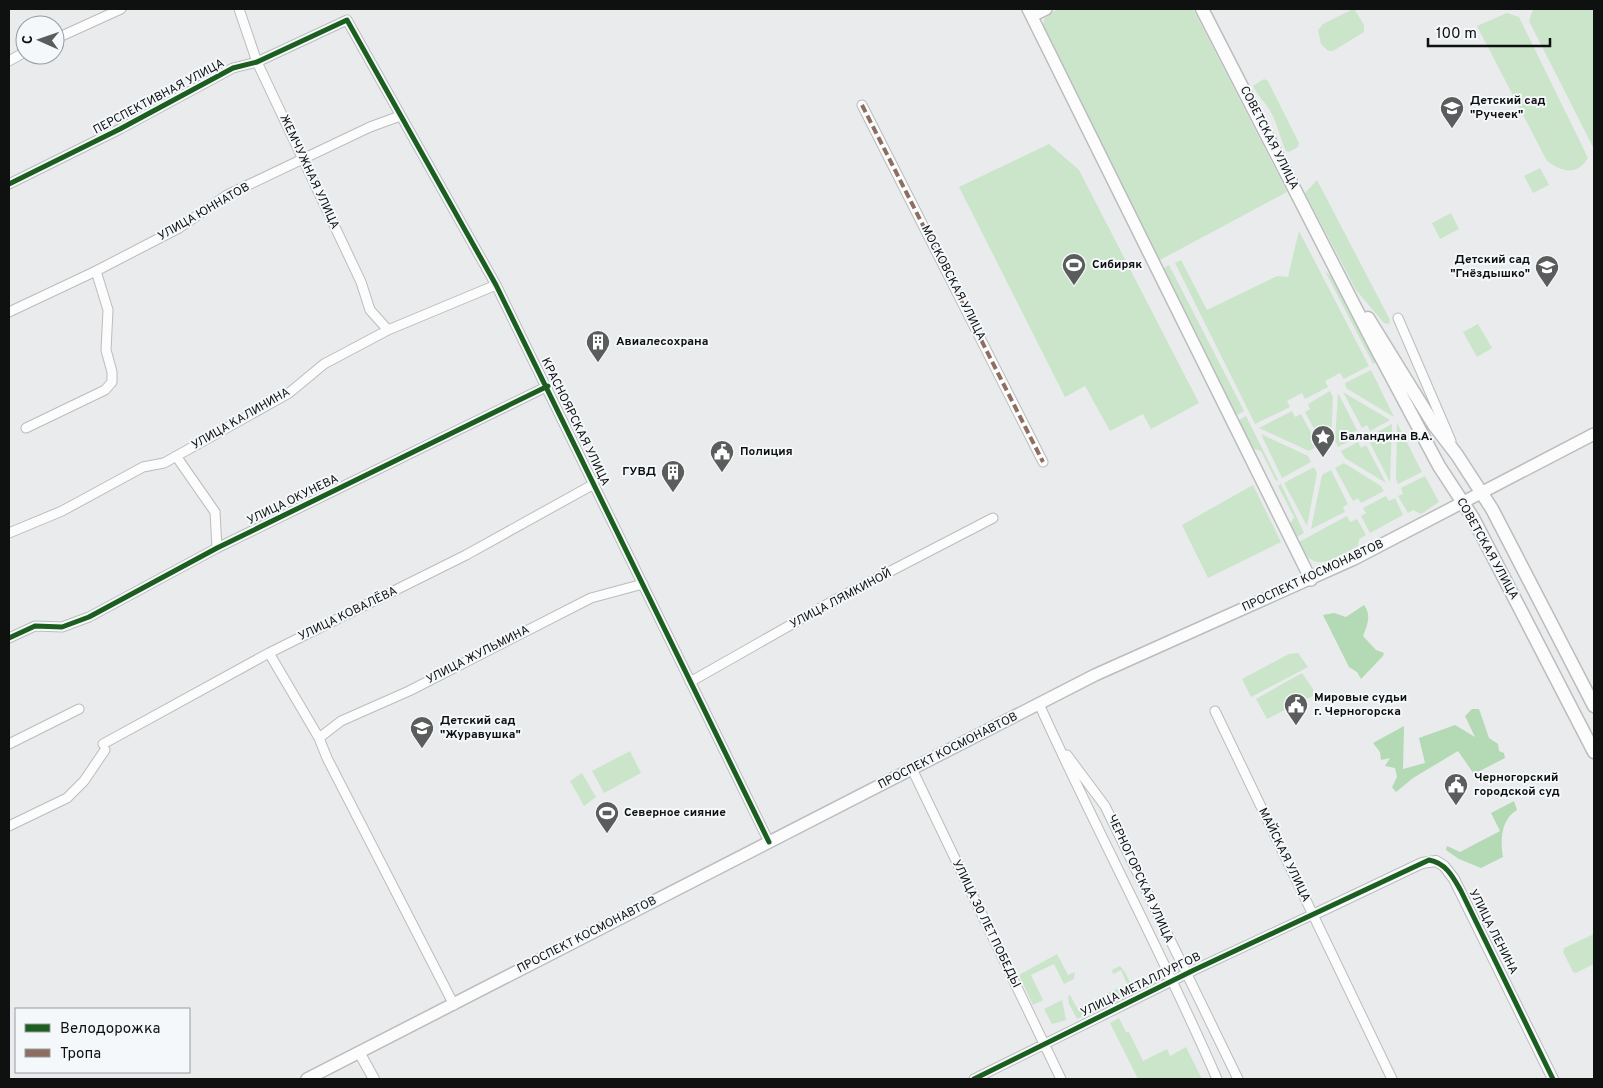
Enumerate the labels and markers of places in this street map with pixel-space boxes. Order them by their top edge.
place label: Детский сад "Ручеек" [1470,93,1545,123]
school or university icon: Детский сад "Ручеек" [1439,95,1465,129]
sports icon: Сибиряк [1061,252,1087,286]
place label: Детский сад "Гнёздышко" [1450,252,1530,282]
school or university icon: Детский сад "Гнёздышко" [1534,254,1560,288]
place label: Сибиряк [1092,257,1142,273]
building icon: Авиалесохрана [585,329,611,363]
place label: Авиалесохрана [616,334,708,350]
place icon: Баландина В.А. [1310,424,1336,458]
place label: Баландина В.А. [1340,429,1432,445]
public building icon: Полиция [709,439,735,473]
place label: Полиция [740,444,793,460]
building icon: ГУВД [660,459,686,493]
place label: ГУВД [622,464,656,480]
place label: Мировые судьи г. Черногорска [1314,690,1407,720]
public building icon: Мировые судьи г. Черногорска [1283,692,1309,726]
place label: Детский сад "Журавушка" [440,713,521,743]
school or university icon: Детский сад "Журавушка" [409,715,435,749]
place label: Черногорский городской суд [1474,770,1560,800]
public building icon: Черногорский городской суд [1443,772,1469,806]
sports icon: Северное сияние [594,800,620,834]
place label: Северное сияние [624,805,726,821]

